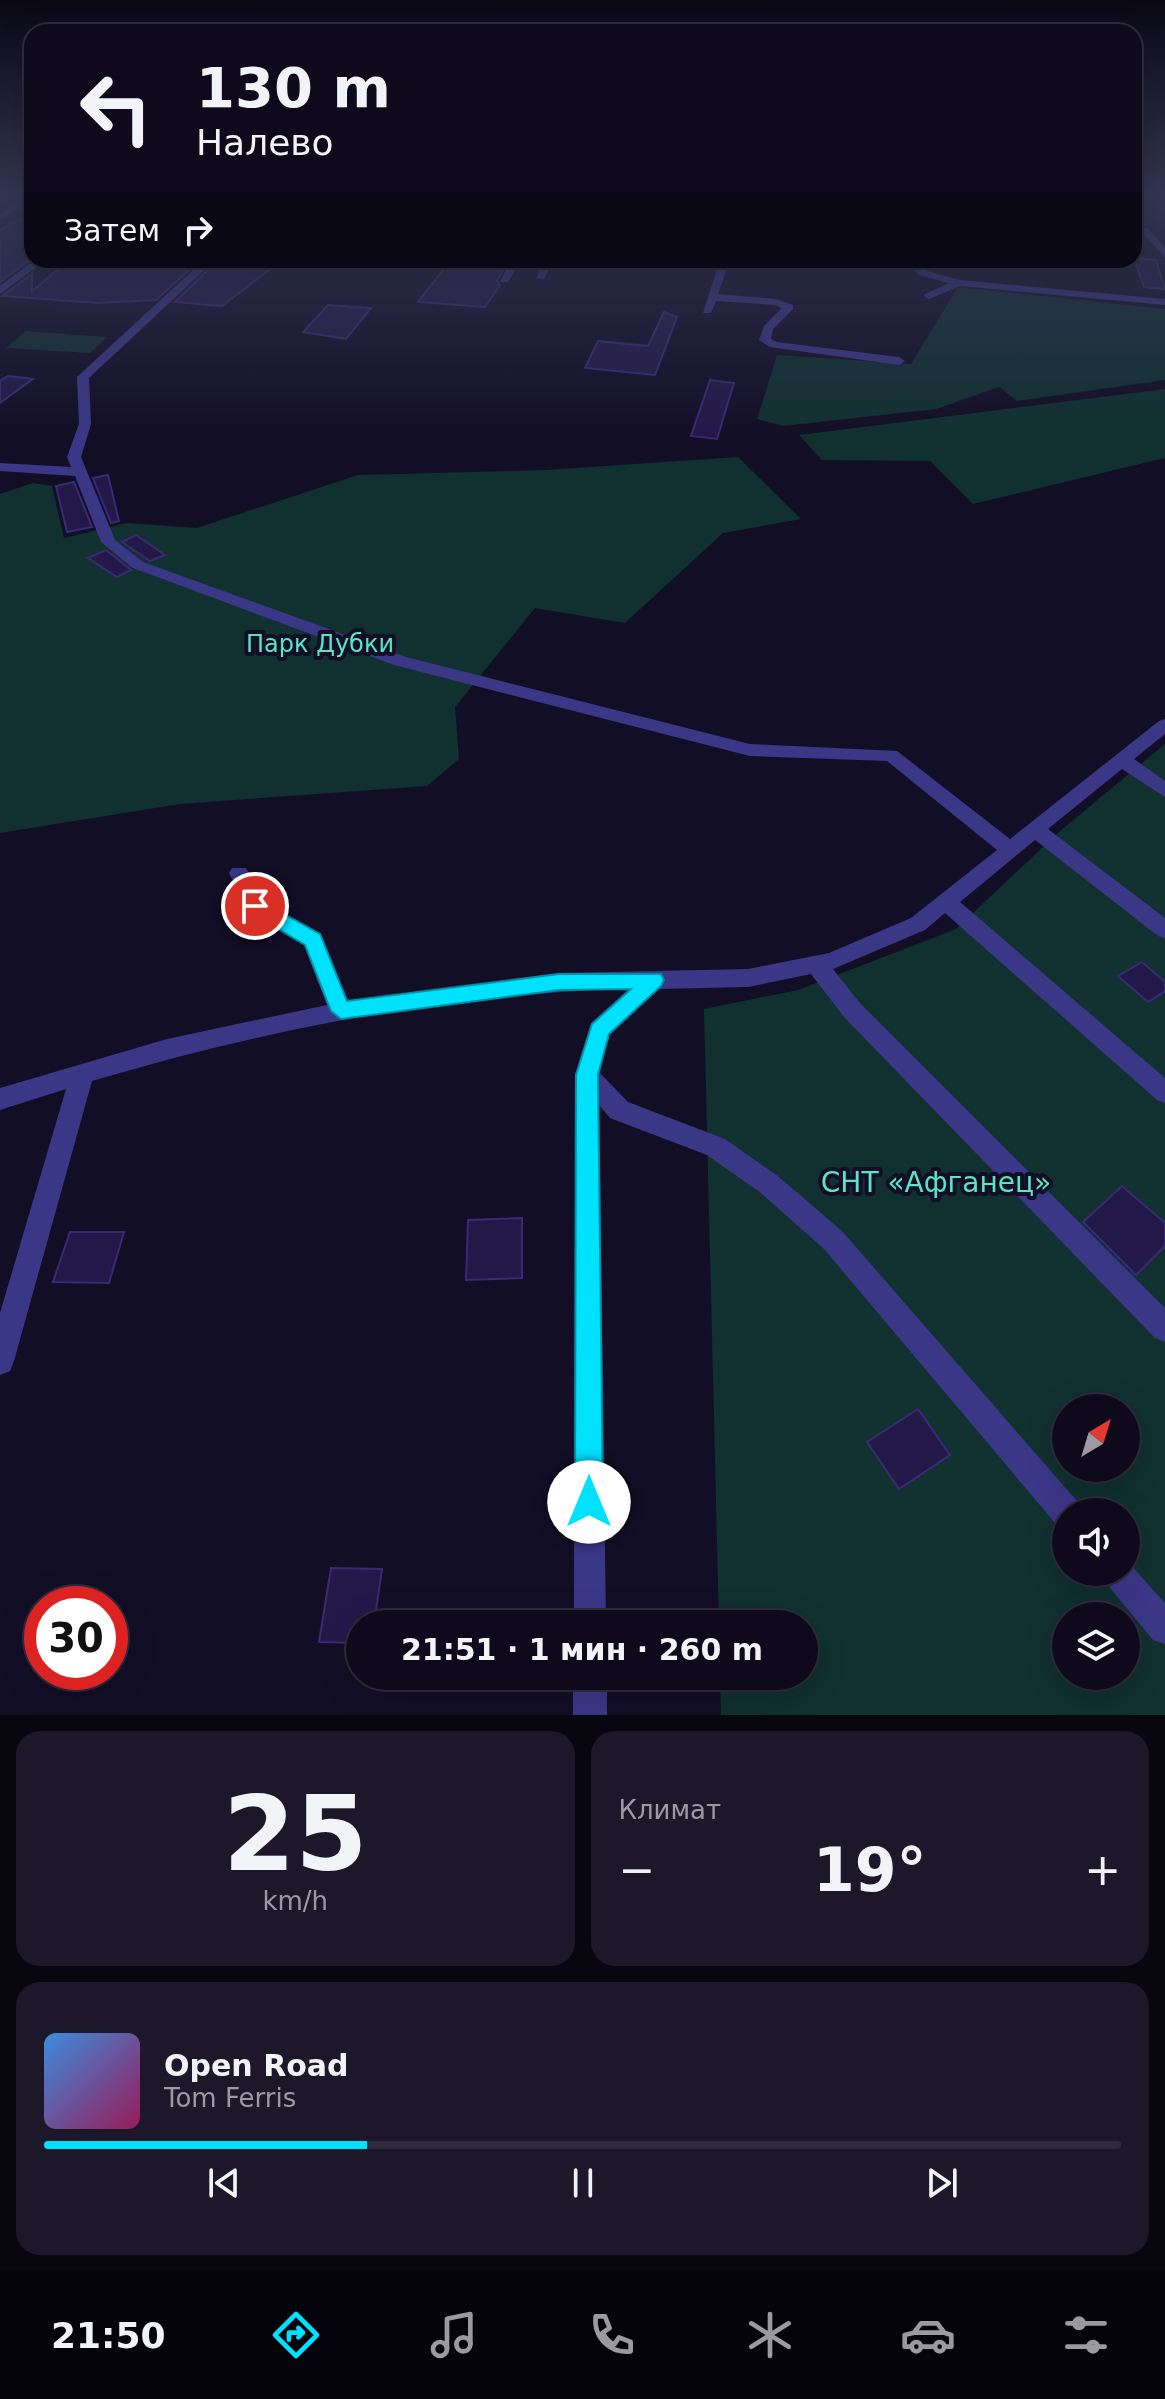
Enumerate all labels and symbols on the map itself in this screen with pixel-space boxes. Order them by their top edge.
park label: Парк Дубки [246,630,394,658]
pin [221,872,289,940]
park label: СНТ «Афганец» [821,1166,1051,1199]
north arrow [1052,1394,1140,1482]
position arrow [547,1460,631,1544]
speed limit sign: 30 [24,1586,128,1690]

